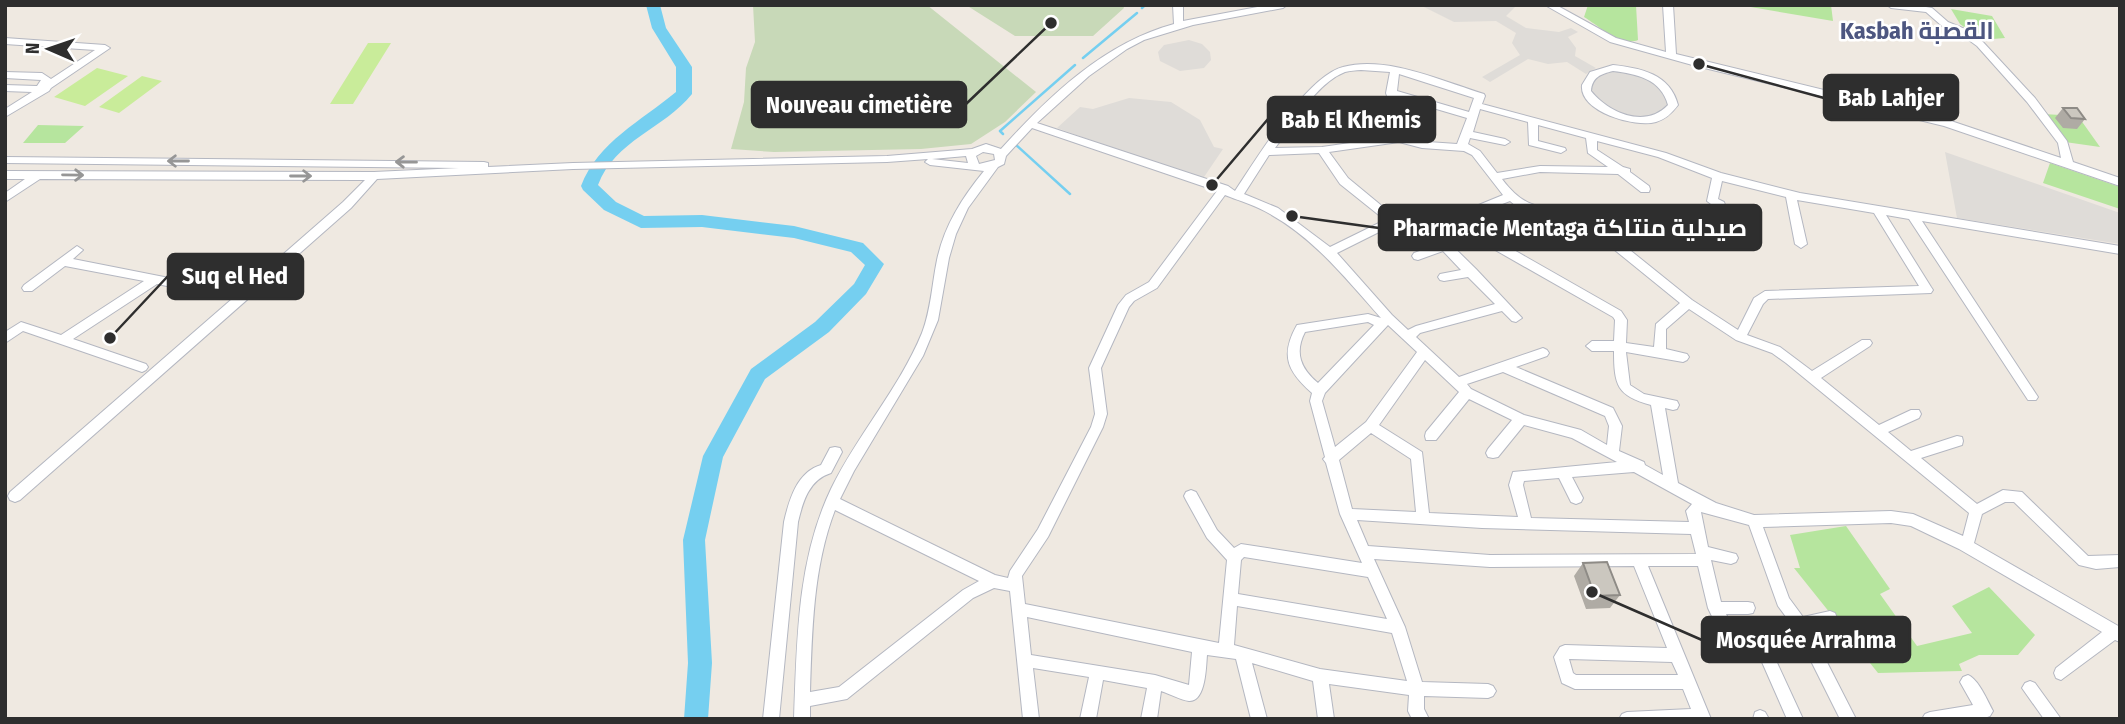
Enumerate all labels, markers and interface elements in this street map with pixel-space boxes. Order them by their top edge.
north arrow [14,14,84,84]
district label: Kasbah القصبة [1840,17,1994,45]
text: N [21,42,44,55]
callout: Bab Lahjer [1824,75,1958,120]
callout: Nouveau cimetière [752,82,966,127]
text: Bab Lahjer [1838,84,1944,112]
text: Nouveau cimetière [766,91,952,119]
callout: Bab El Khemis [1268,97,1435,142]
text: Bab El Khemis [1281,106,1421,134]
one-way arrow [167,154,190,168]
one-way arrow [395,155,418,169]
one-way arrow [62,168,85,182]
one-way arrow [289,169,312,183]
callout: Pharmacie Mentaga صيدلية منتاكة [1379,205,1761,250]
text: Pharmacie Mentaga صيدلية منتاكة [1393,214,1747,242]
callout: Suq el Hed [168,254,303,299]
text: Suq el Hed [182,262,288,290]
callout: Mosquée Arrahma [1702,617,1910,662]
text: Mosquée Arrahma [1716,626,1896,654]

